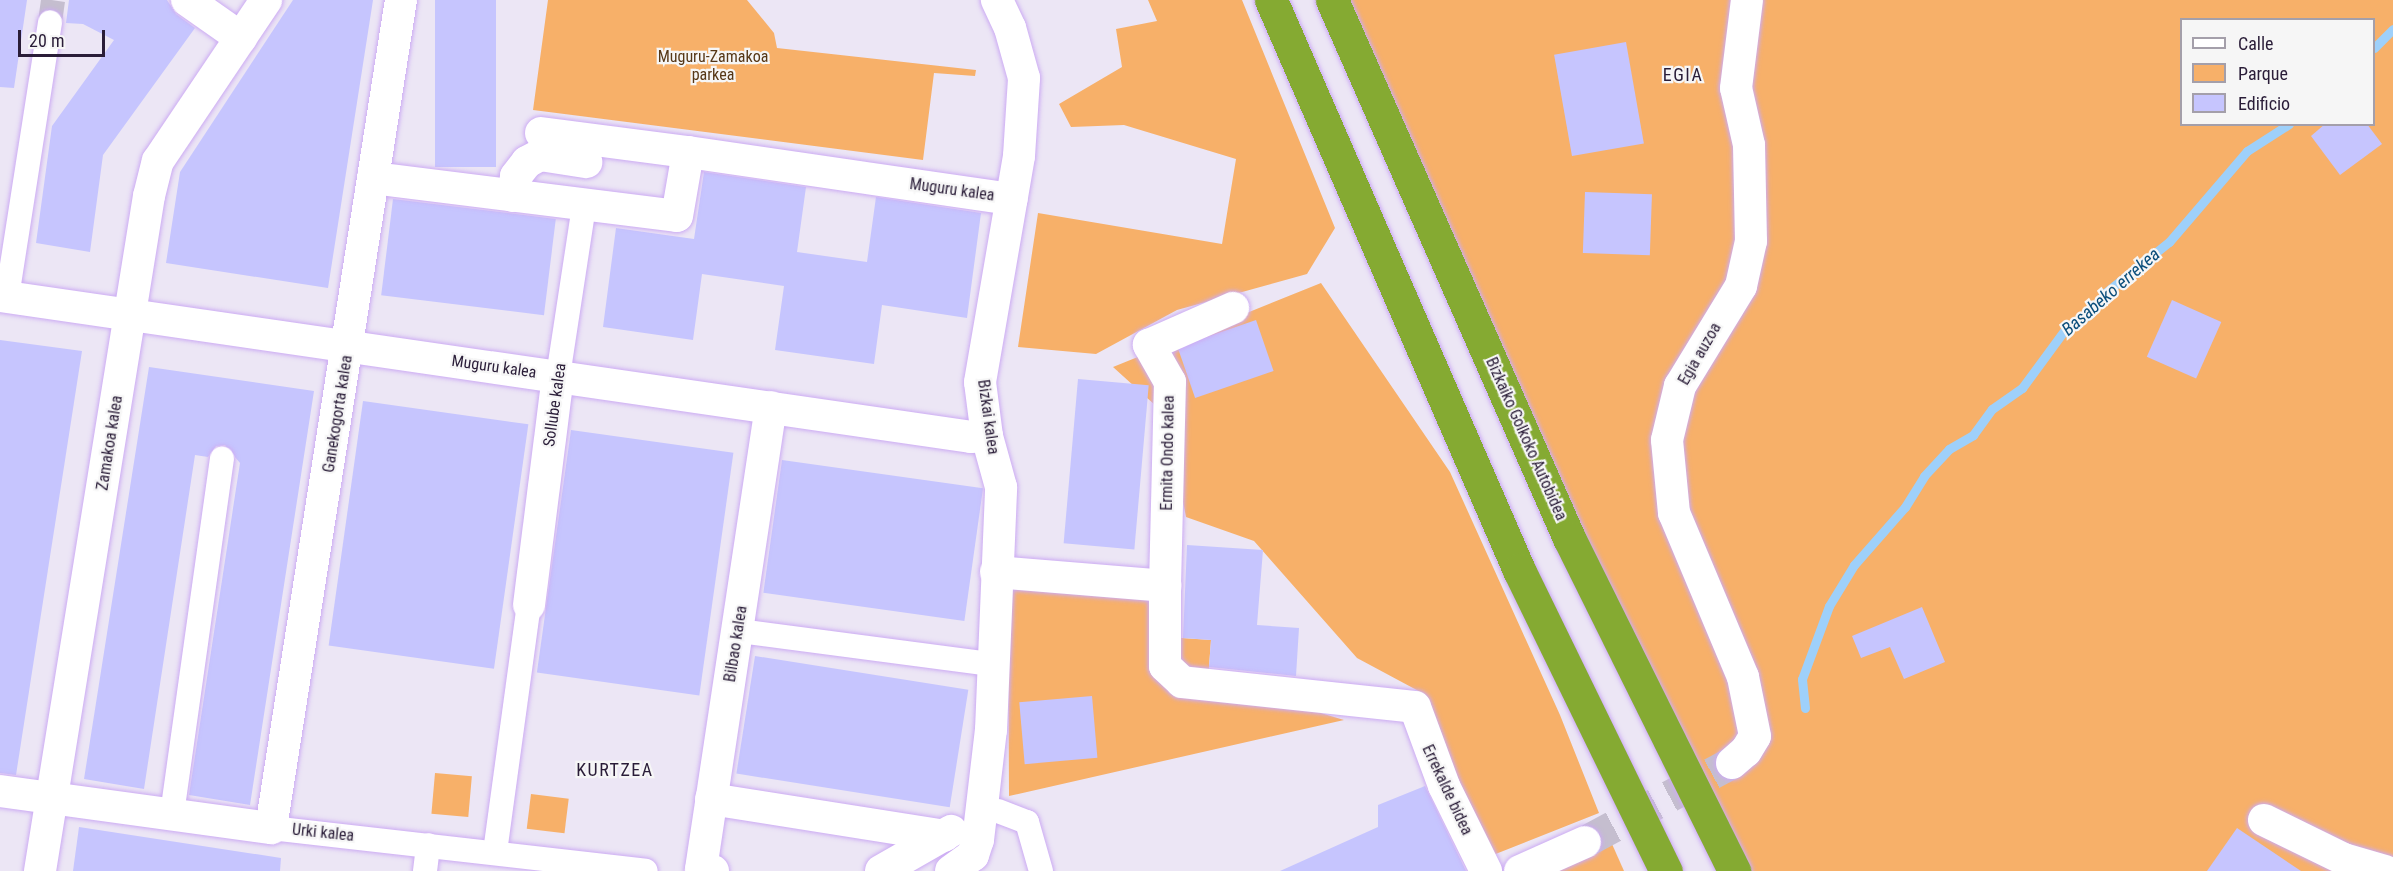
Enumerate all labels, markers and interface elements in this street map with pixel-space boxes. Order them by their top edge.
scale bar [21,18,108,56]
legend [2180,18,2375,126]
text: 20 m [29,30,64,51]
text: Calle [2238,33,2274,54]
park label: Muguru-Zamakoa parkea [658,47,768,85]
text: Parque [2238,63,2288,84]
district label: EGIA [1663,64,1703,86]
text: Edificio [2238,93,2290,114]
street label: Muguru kalea [908,175,996,205]
water label: Basabeko errekea [2058,244,2164,340]
street label: Egia auzoa [1675,319,1725,389]
street label: Muguru kalea [450,352,538,382]
street label: Ganekogorta kalea [319,354,357,474]
street label: Bizkaiko Golkoko Autobidea [1481,355,1571,523]
street label: Sollube kalea [540,362,570,448]
street label: Bizkai kalea [973,378,1003,456]
street label: Zamakoa kalea [93,394,127,492]
street label: Ermita Ondo kalea [1157,395,1179,511]
street label: Bilbao kalea [720,604,752,684]
street label: Errekalde bidea [1418,742,1476,838]
district label: KURTZEA [576,759,654,781]
street label: Urki kalea [291,820,355,846]

